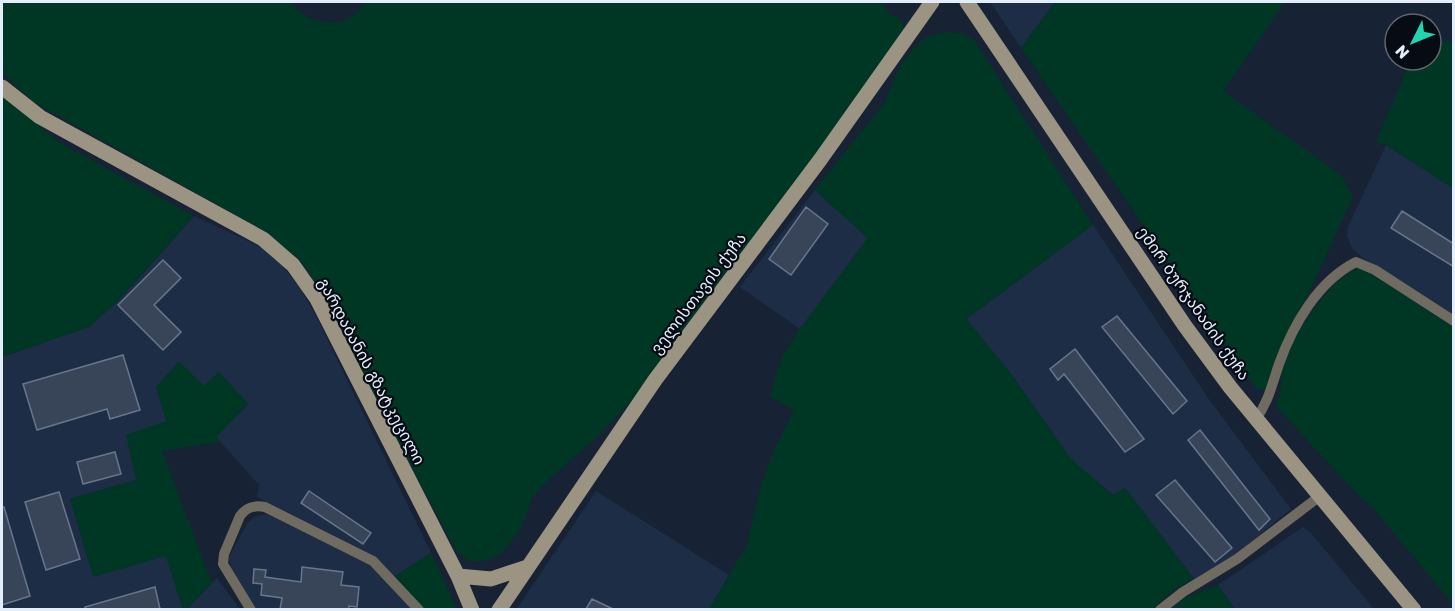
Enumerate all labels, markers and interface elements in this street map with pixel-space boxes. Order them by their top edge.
north arrow [1383,12,1443,72]
text: N [1392,41,1413,63]
street label: ემირ ბურჯანაძის ქუჩა [1133,223,1254,384]
street label: ველისთავის ქუჩა [647,229,751,358]
street label: გარდაბანის გზატკეცილი [313,274,429,469]

